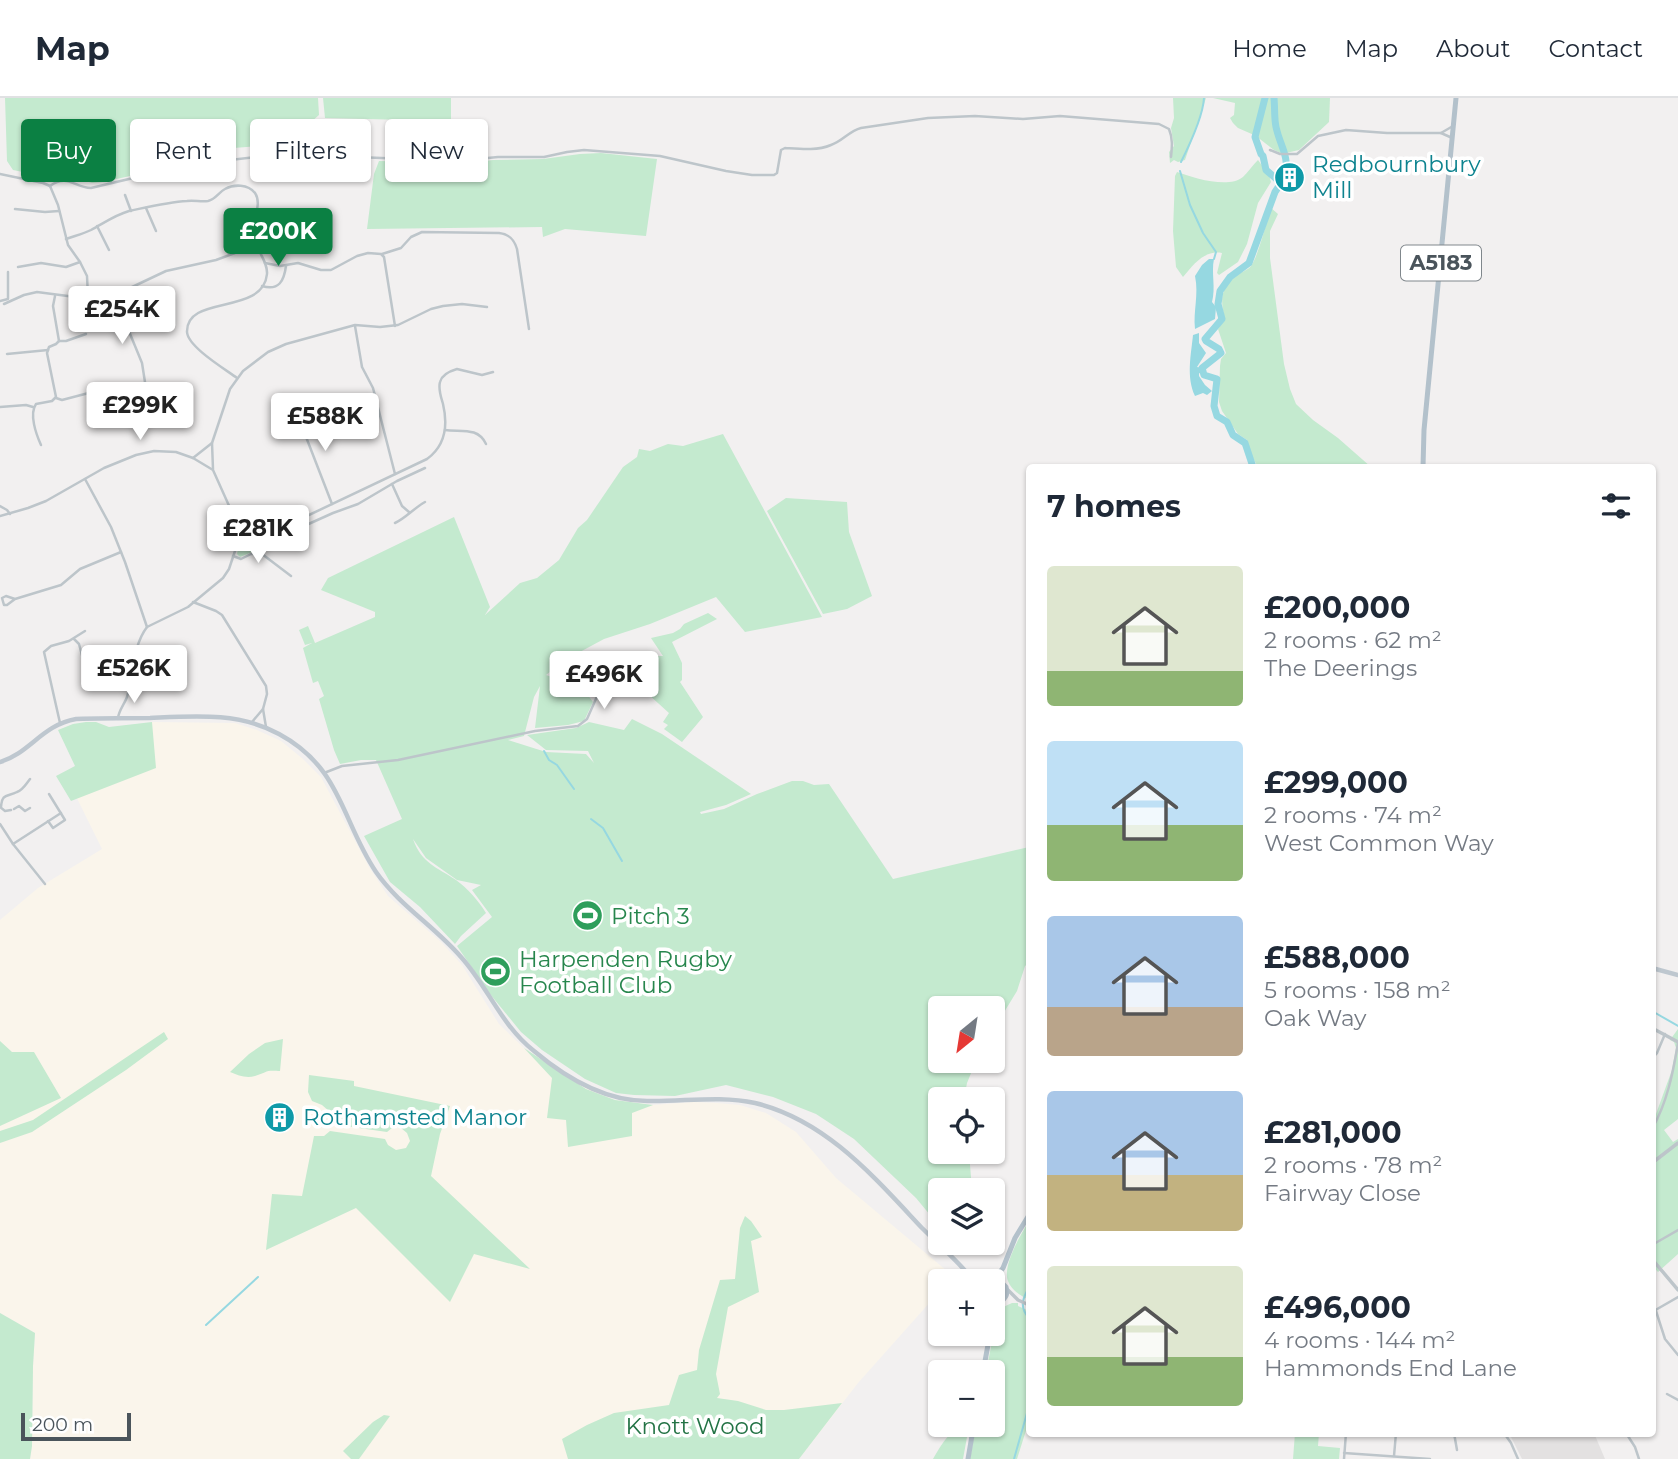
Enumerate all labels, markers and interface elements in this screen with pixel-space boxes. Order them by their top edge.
text: Map [35,28,110,68]
text: Home [1232,34,1307,63]
text: Map [1345,34,1398,63]
text: About [1436,34,1510,63]
text: Contact [1548,34,1643,63]
chip: Buy [21,119,116,182]
chip: Rent [130,119,236,182]
chip: Filters [250,119,371,182]
chip: New [385,119,488,182]
place label: Redbournbury Mill [1312,150,1481,204]
building icon: Redbournbury Mill [1272,160,1306,194]
pin: £200K [229,208,327,268]
text: £200K [240,217,316,245]
road number: A5183 [1401,246,1481,280]
pin: £254K [73,286,171,346]
text: £254K [84,295,160,323]
pin: £299K [91,382,189,442]
text: £299K [102,391,178,419]
pin: £588K [276,394,374,453]
text: £588K [287,402,363,430]
icon: filters [1597,487,1635,525]
text: 7 homes [1047,488,1181,525]
pin: £281K [209,505,307,565]
text: £281K [223,514,293,542]
text: £200,000 [1264,589,1410,626]
icon: home [1103,594,1187,678]
text: 2 rooms · 62 m² [1264,626,1442,654]
pin: £526K [85,646,183,705]
pin: £496K [555,652,653,711]
text: £526K [97,654,171,682]
text: The Deerings [1264,654,1417,682]
text: £496K [566,660,642,688]
text: £299,000 [1264,764,1408,801]
icon: home [1103,769,1187,853]
text: 2 rooms · 74 m² [1264,801,1442,829]
text: West Common Way [1264,829,1494,857]
sports icon: Pitch 3 [571,899,605,933]
place label: Pitch 3 [611,902,690,930]
text: £588,000 [1264,939,1410,976]
icon: home [1103,944,1187,1028]
place label: Harpenden Rugby Football Club [519,945,733,999]
sports icon: Harpenden Rugby Football Club [479,955,513,989]
text: 5 rooms · 158 m² [1264,976,1451,1004]
north arrow [928,996,1004,1073]
map controls [928,996,1005,1437]
text: Oak Way [1264,1004,1367,1032]
button: locate [928,1087,1005,1164]
building icon: Rothamsted Manor [263,1100,297,1134]
place label: Rothamsted Manor [303,1103,527,1131]
text: £281,000 [1264,1114,1402,1151]
icon: home [1103,1119,1187,1203]
text: 2 rooms · 78 m² [1264,1151,1442,1179]
button: layers [928,1178,1005,1255]
text: Fairway Close [1264,1179,1421,1207]
button: + [928,1269,1005,1346]
text: £496,000 [1264,1289,1411,1326]
icon: home [1103,1294,1187,1378]
text: 4 rooms · 144 m² [1264,1326,1456,1354]
text: Hammonds End Lane [1264,1354,1517,1382]
button: − [928,1360,1005,1437]
scale bar [21,1410,131,1442]
park label: Knott Wood [625,1412,765,1440]
text: 200 m [32,1413,93,1436]

